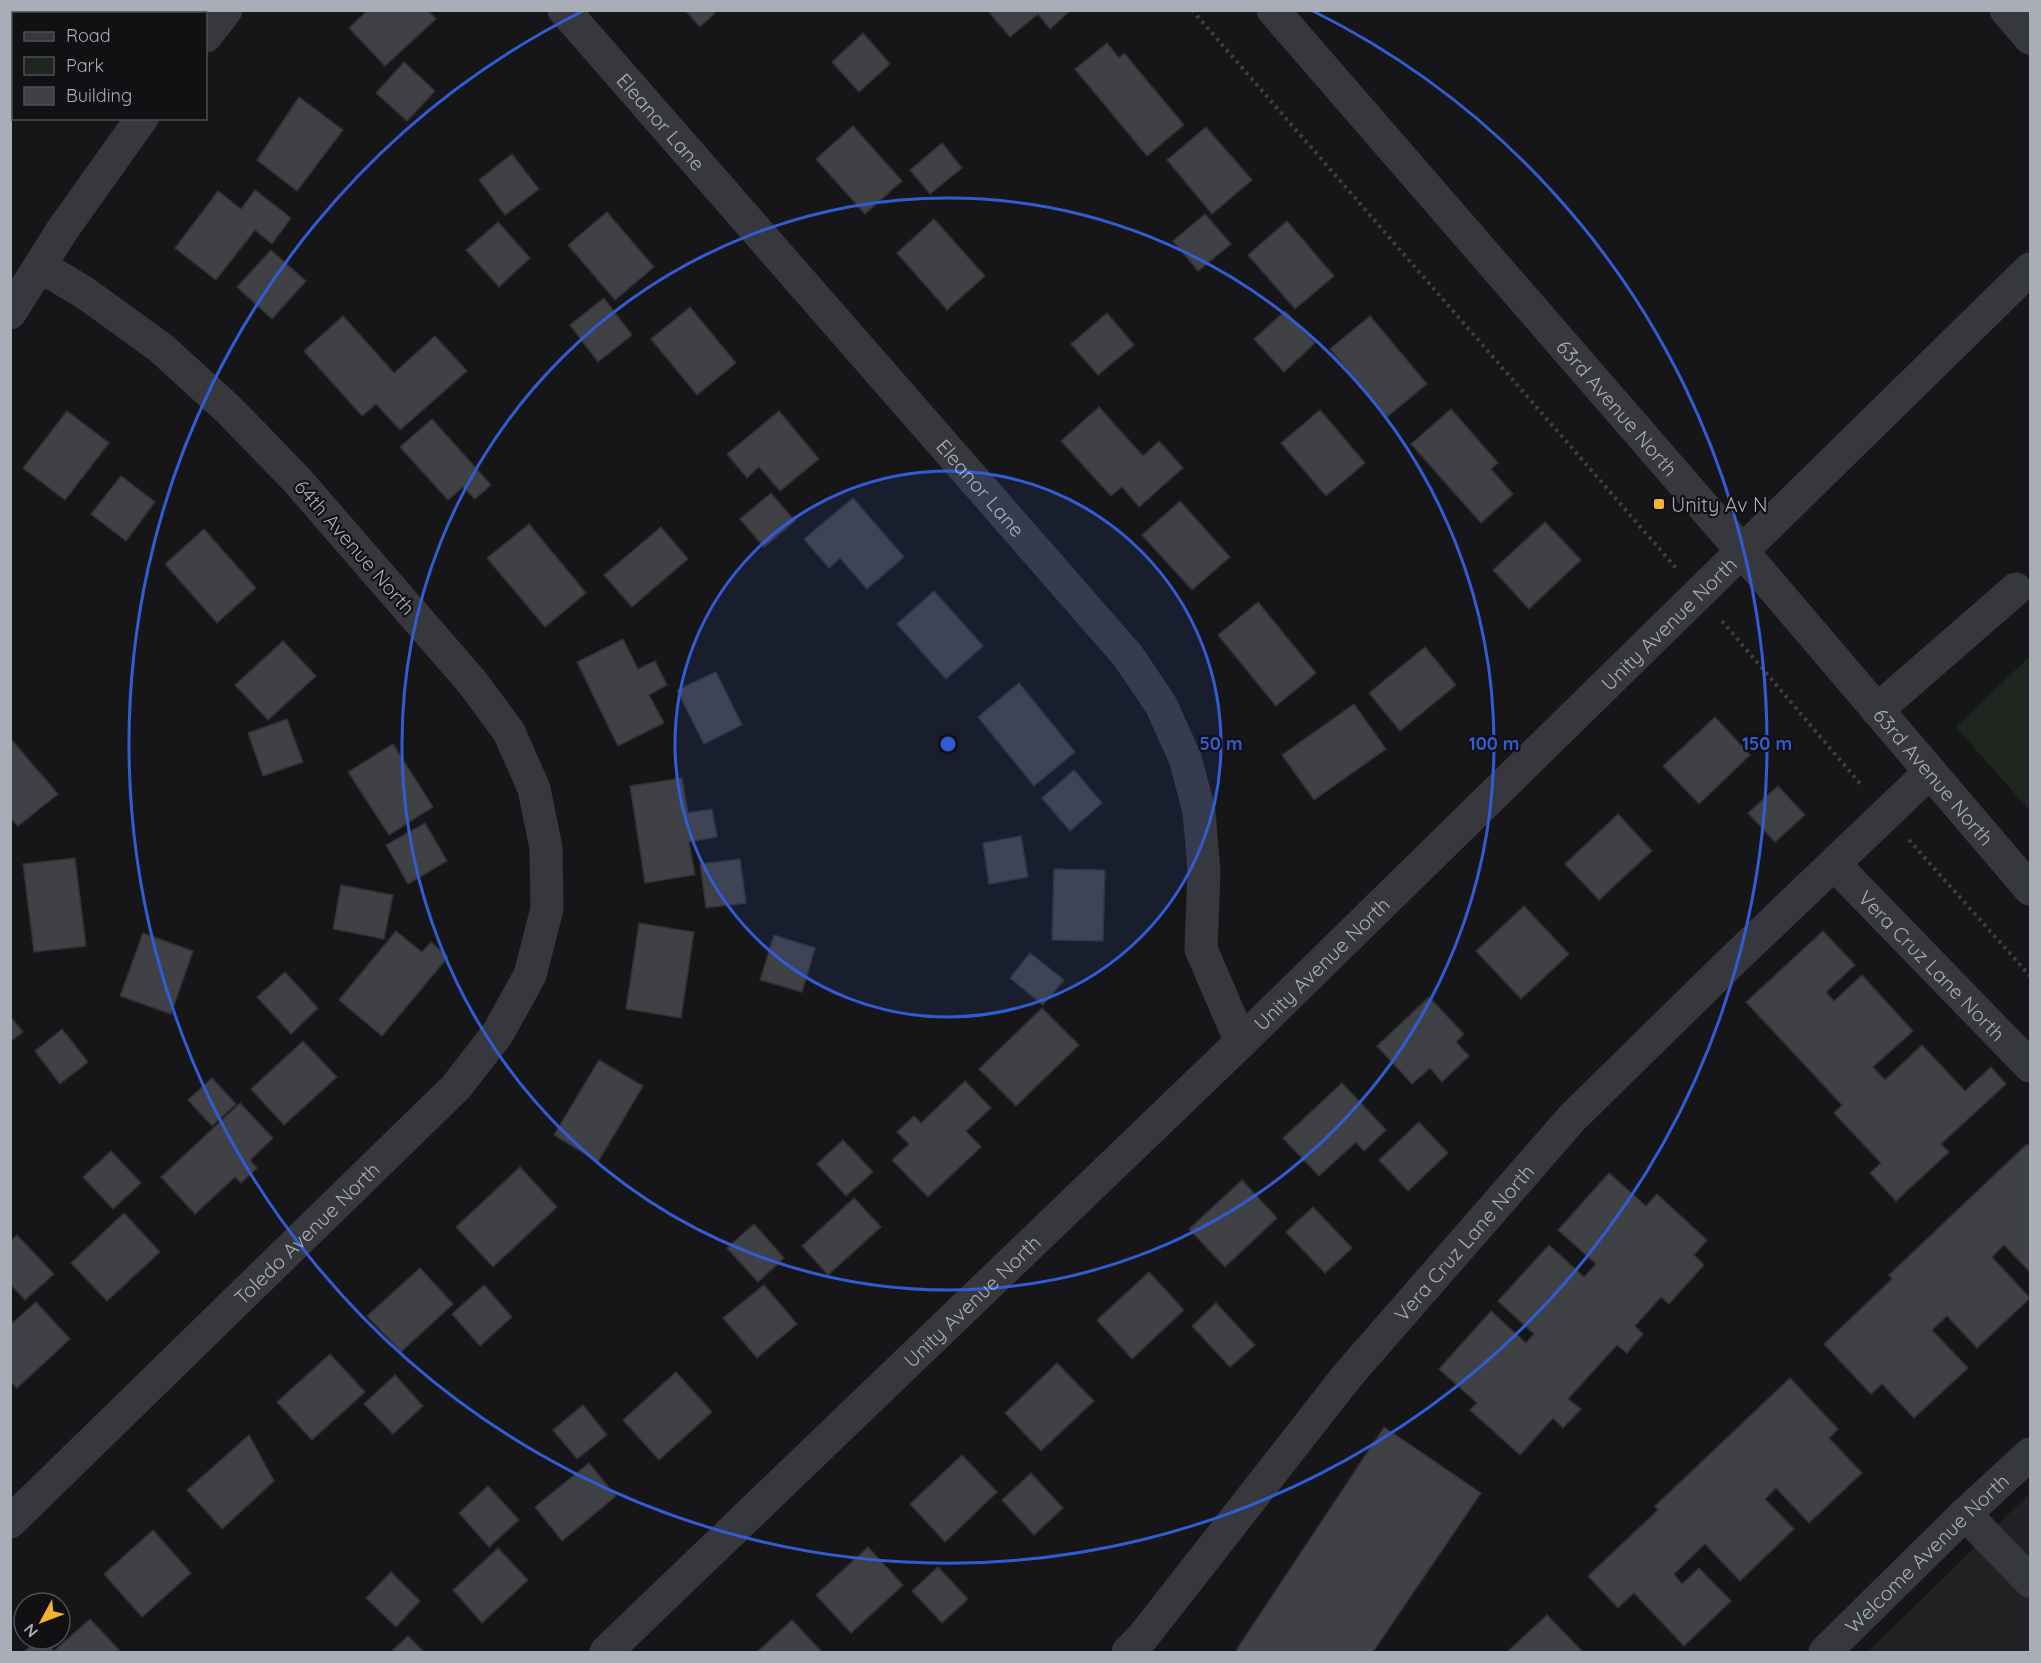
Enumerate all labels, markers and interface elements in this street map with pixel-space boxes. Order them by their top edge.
legend [12,12,207,120]
text: Road [66,24,111,47]
text: Park [66,54,104,77]
street label: Eleanor Lane [612,67,711,176]
text: Building [66,84,132,107]
street label: 63rd Avenue North [1552,334,1684,481]
street label: Eleanor Lane [932,434,1030,542]
street label: 64th Avenue North [289,474,421,620]
place label: Unity Av N [1671,492,1768,517]
marker: Unity Av N [1652,497,1666,511]
street label: Unity Avenue North [1595,551,1742,695]
street label: 63rd Avenue North [1869,703,1999,850]
text: 50 m [1199,732,1243,755]
text: 100 m [1469,732,1519,755]
text: 150 m [1742,732,1792,755]
centre of rings [938,734,958,754]
street label: Vera Cruz Lane North [1854,885,2011,1046]
street label: Unity Avenue North [1248,891,1394,1035]
street label: Toledo Avenue North [228,1156,384,1309]
street label: Vera Cruz Lane North [1389,1159,1539,1326]
street label: Unity Avenue North [898,1229,1045,1372]
street label: Welcome Avenue North [1839,1468,2014,1638]
north arrow [12,1591,72,1651]
text: N [19,1620,42,1642]

